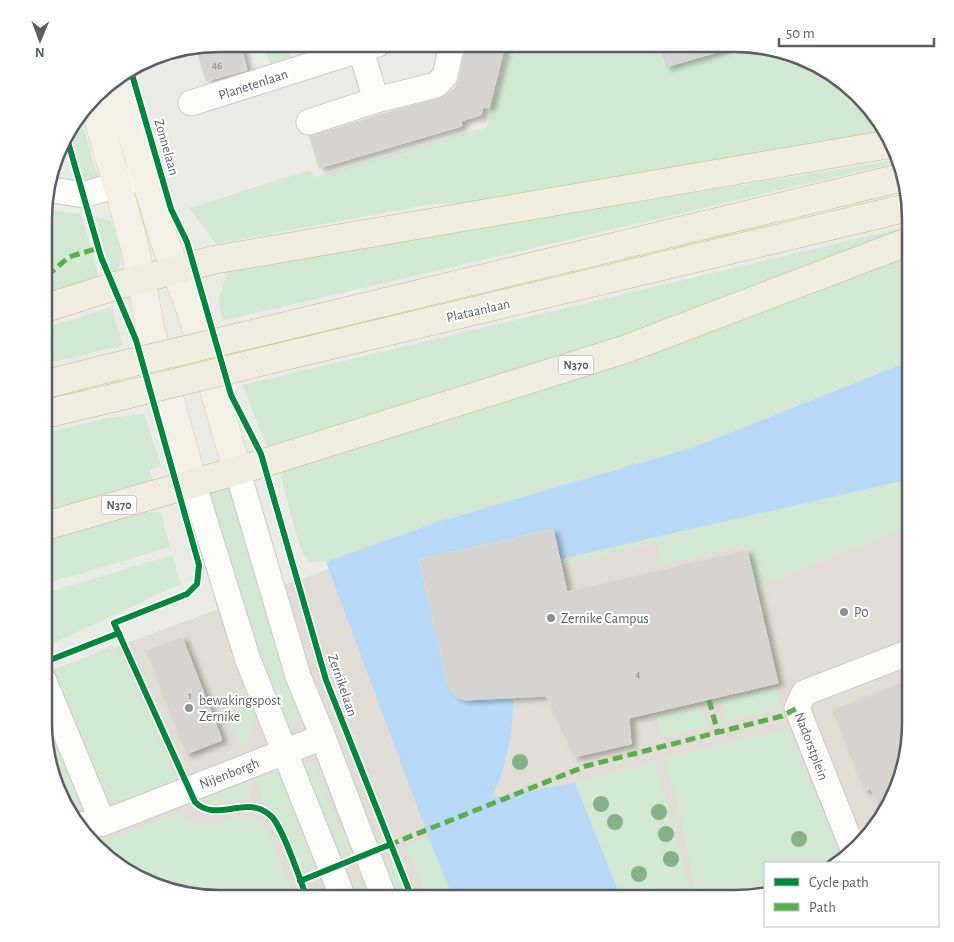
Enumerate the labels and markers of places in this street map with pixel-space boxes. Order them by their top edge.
marker: P0 [838,606,850,618]
place label: P0 [854,606,869,620]
marker: Zernike Campus [545,612,557,624]
place label: Zernike Campus [561,612,649,626]
place label: bewakingspost Zernike [199,694,282,724]
marker: bewakingspost Zernike [183,702,195,714]

